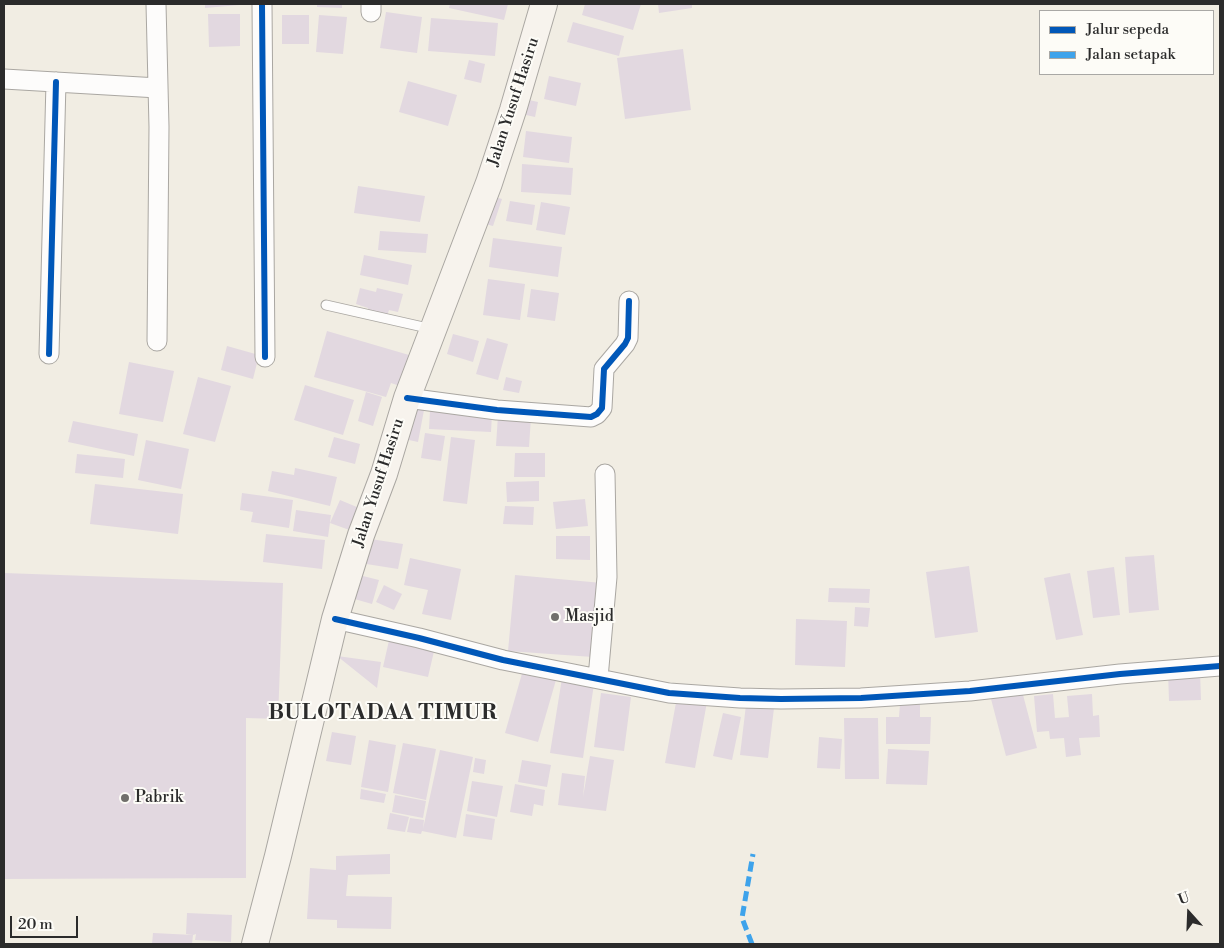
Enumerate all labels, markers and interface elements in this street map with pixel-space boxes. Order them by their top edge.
legend [1039,10,1214,75]
text: Jalur sepeda [1086,20,1169,39]
street label: Jalan Yusuf Hasiru [484,35,544,169]
text: Jalan setapak [1086,45,1175,64]
street label: Jalan Yusuf Hasiru [349,416,409,550]
place label: Masjid [565,607,614,627]
marker: Masjid [549,611,561,623]
district label: BULOTADAA TIMUR [266,701,500,727]
place label: Pabrik [135,788,183,808]
marker: Pabrik [119,792,131,804]
north arrow [1164,888,1214,938]
text: U [1176,889,1192,909]
scale bar [12,906,80,938]
text: 20 m [18,915,53,934]

